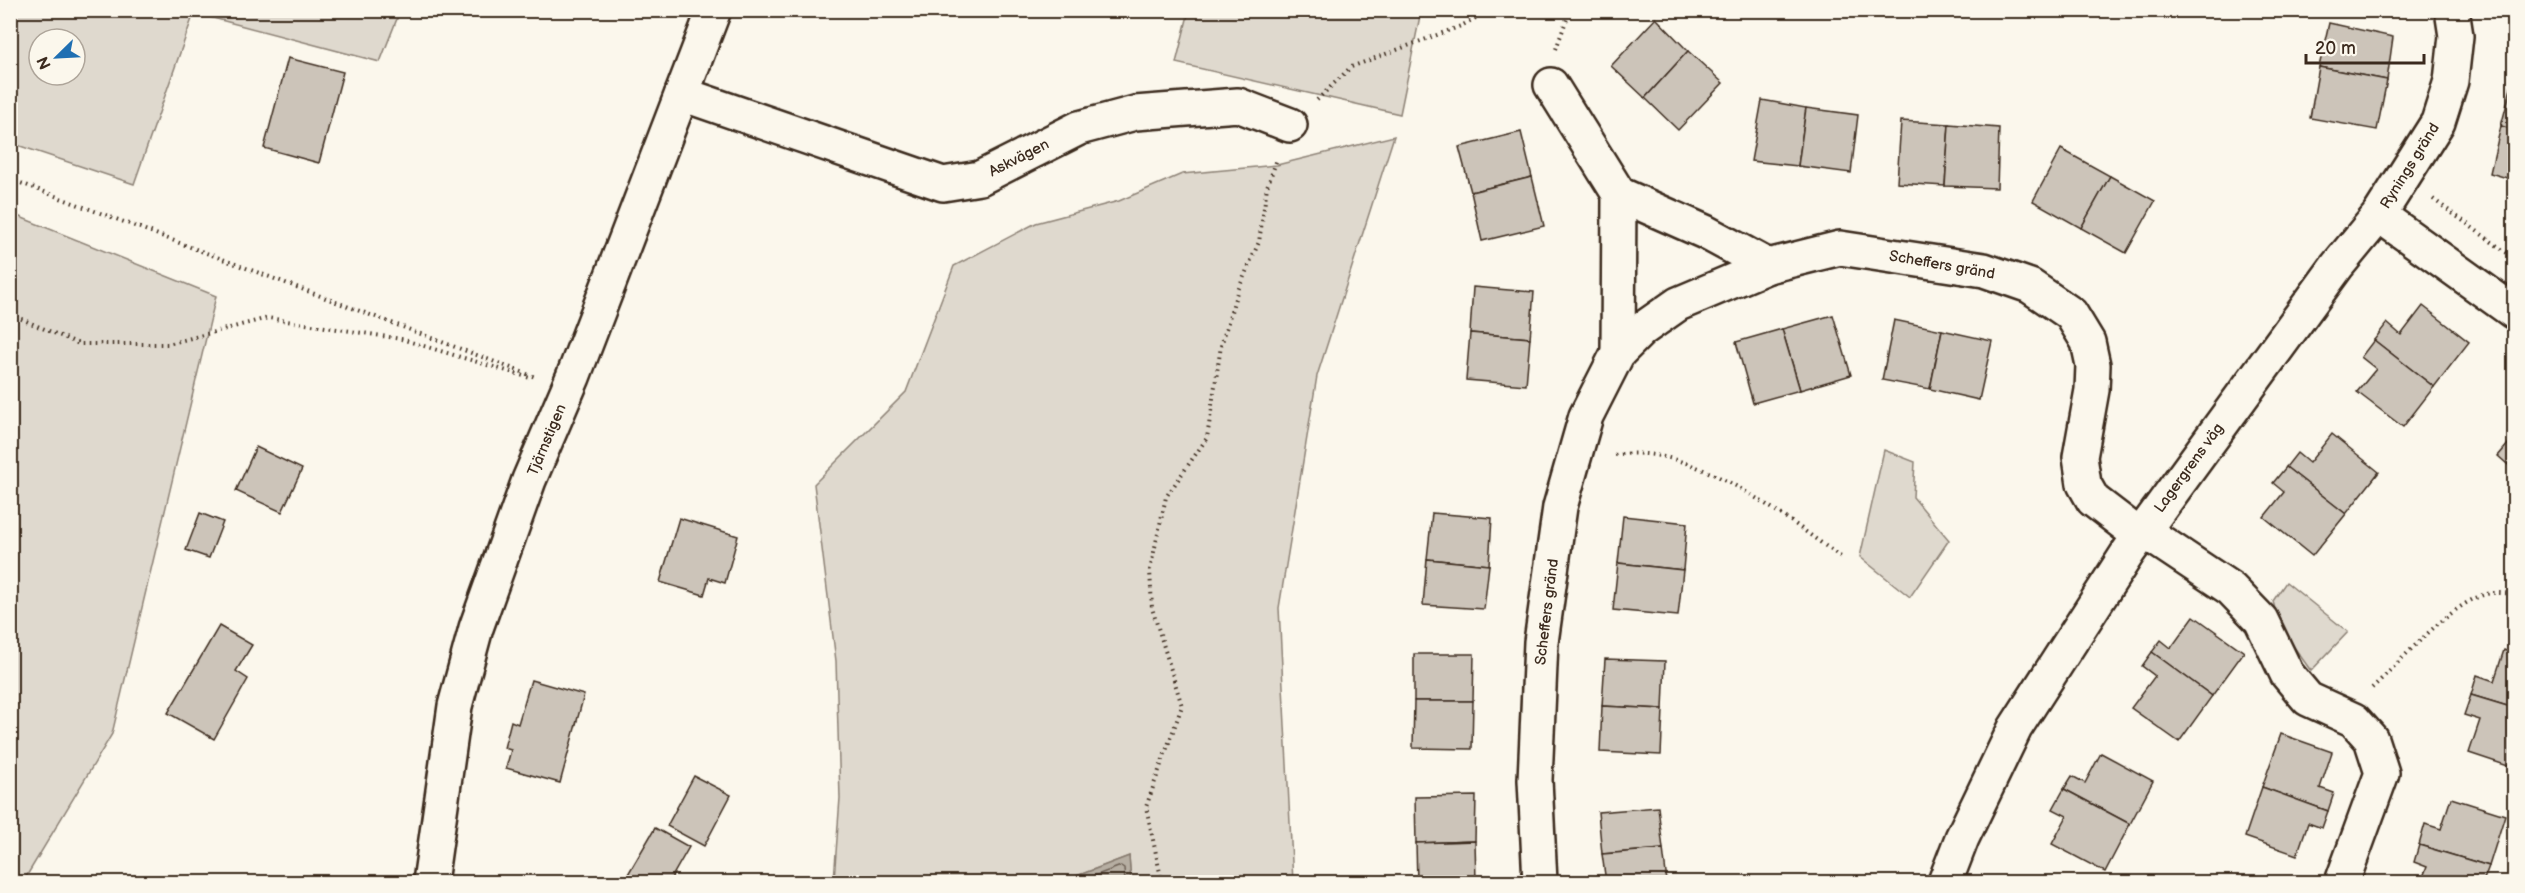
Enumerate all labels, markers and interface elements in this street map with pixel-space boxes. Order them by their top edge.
north arrow [27,27,87,87]
scale bar [2306,27,2424,65]
text: 20 m [2315,38,2356,59]
text: N [34,53,56,72]
street label: Rynings gränd [2376,120,2444,212]
street label: Askvägen [986,135,1052,181]
street label: Scheffers gränd [1888,246,1996,284]
street label: Tjärnstigen [523,401,571,479]
street label: Lagergrens väg [2150,419,2228,517]
street label: Scheffers gränd [1531,558,1563,666]

